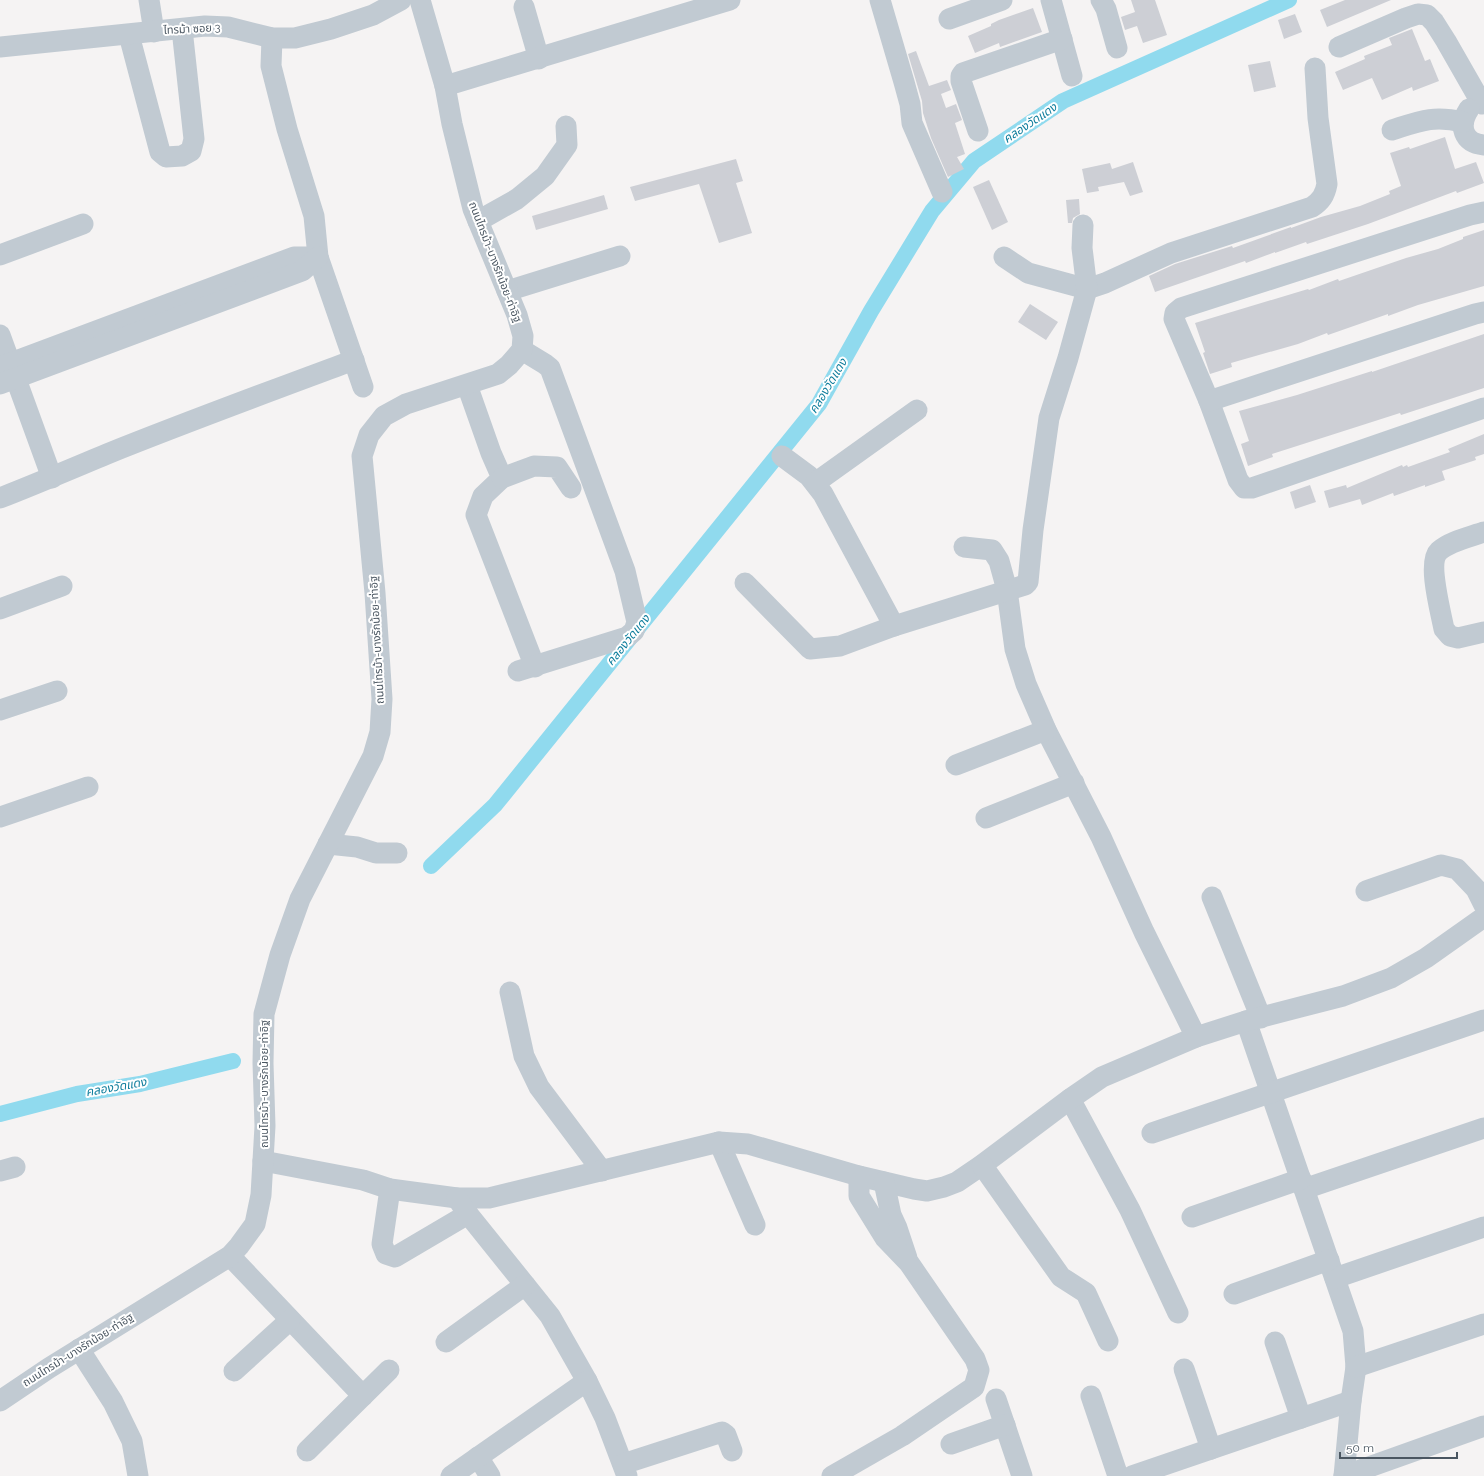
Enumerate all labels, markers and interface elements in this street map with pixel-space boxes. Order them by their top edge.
street label: ไทรม้า ซอย 3 [162,21,221,37]
water label: คลองวัดแดง [1001,100,1060,146]
street label: ถนนไทรม้า-บางรักน้อย-ท่าอิฐ [466,200,524,324]
water label: คลองวัดแดง [806,356,850,416]
street label: ถนนไทรม้า-บางรักน้อย-ท่าอิฐ [367,576,387,704]
water label: คลองวัดแดง [603,611,653,668]
street label: ถนนไทรม้า-บางรักน้อย-ท่าอิฐ [258,1020,271,1148]
water label: คลองวัดแดง [85,1075,148,1099]
street label: ถนนไทรม้า-บางรักน้อย-ท่าอิฐ [20,1311,136,1389]
scale bar [1340,1434,1457,1460]
text: 50 m [1346,1441,1374,1455]

